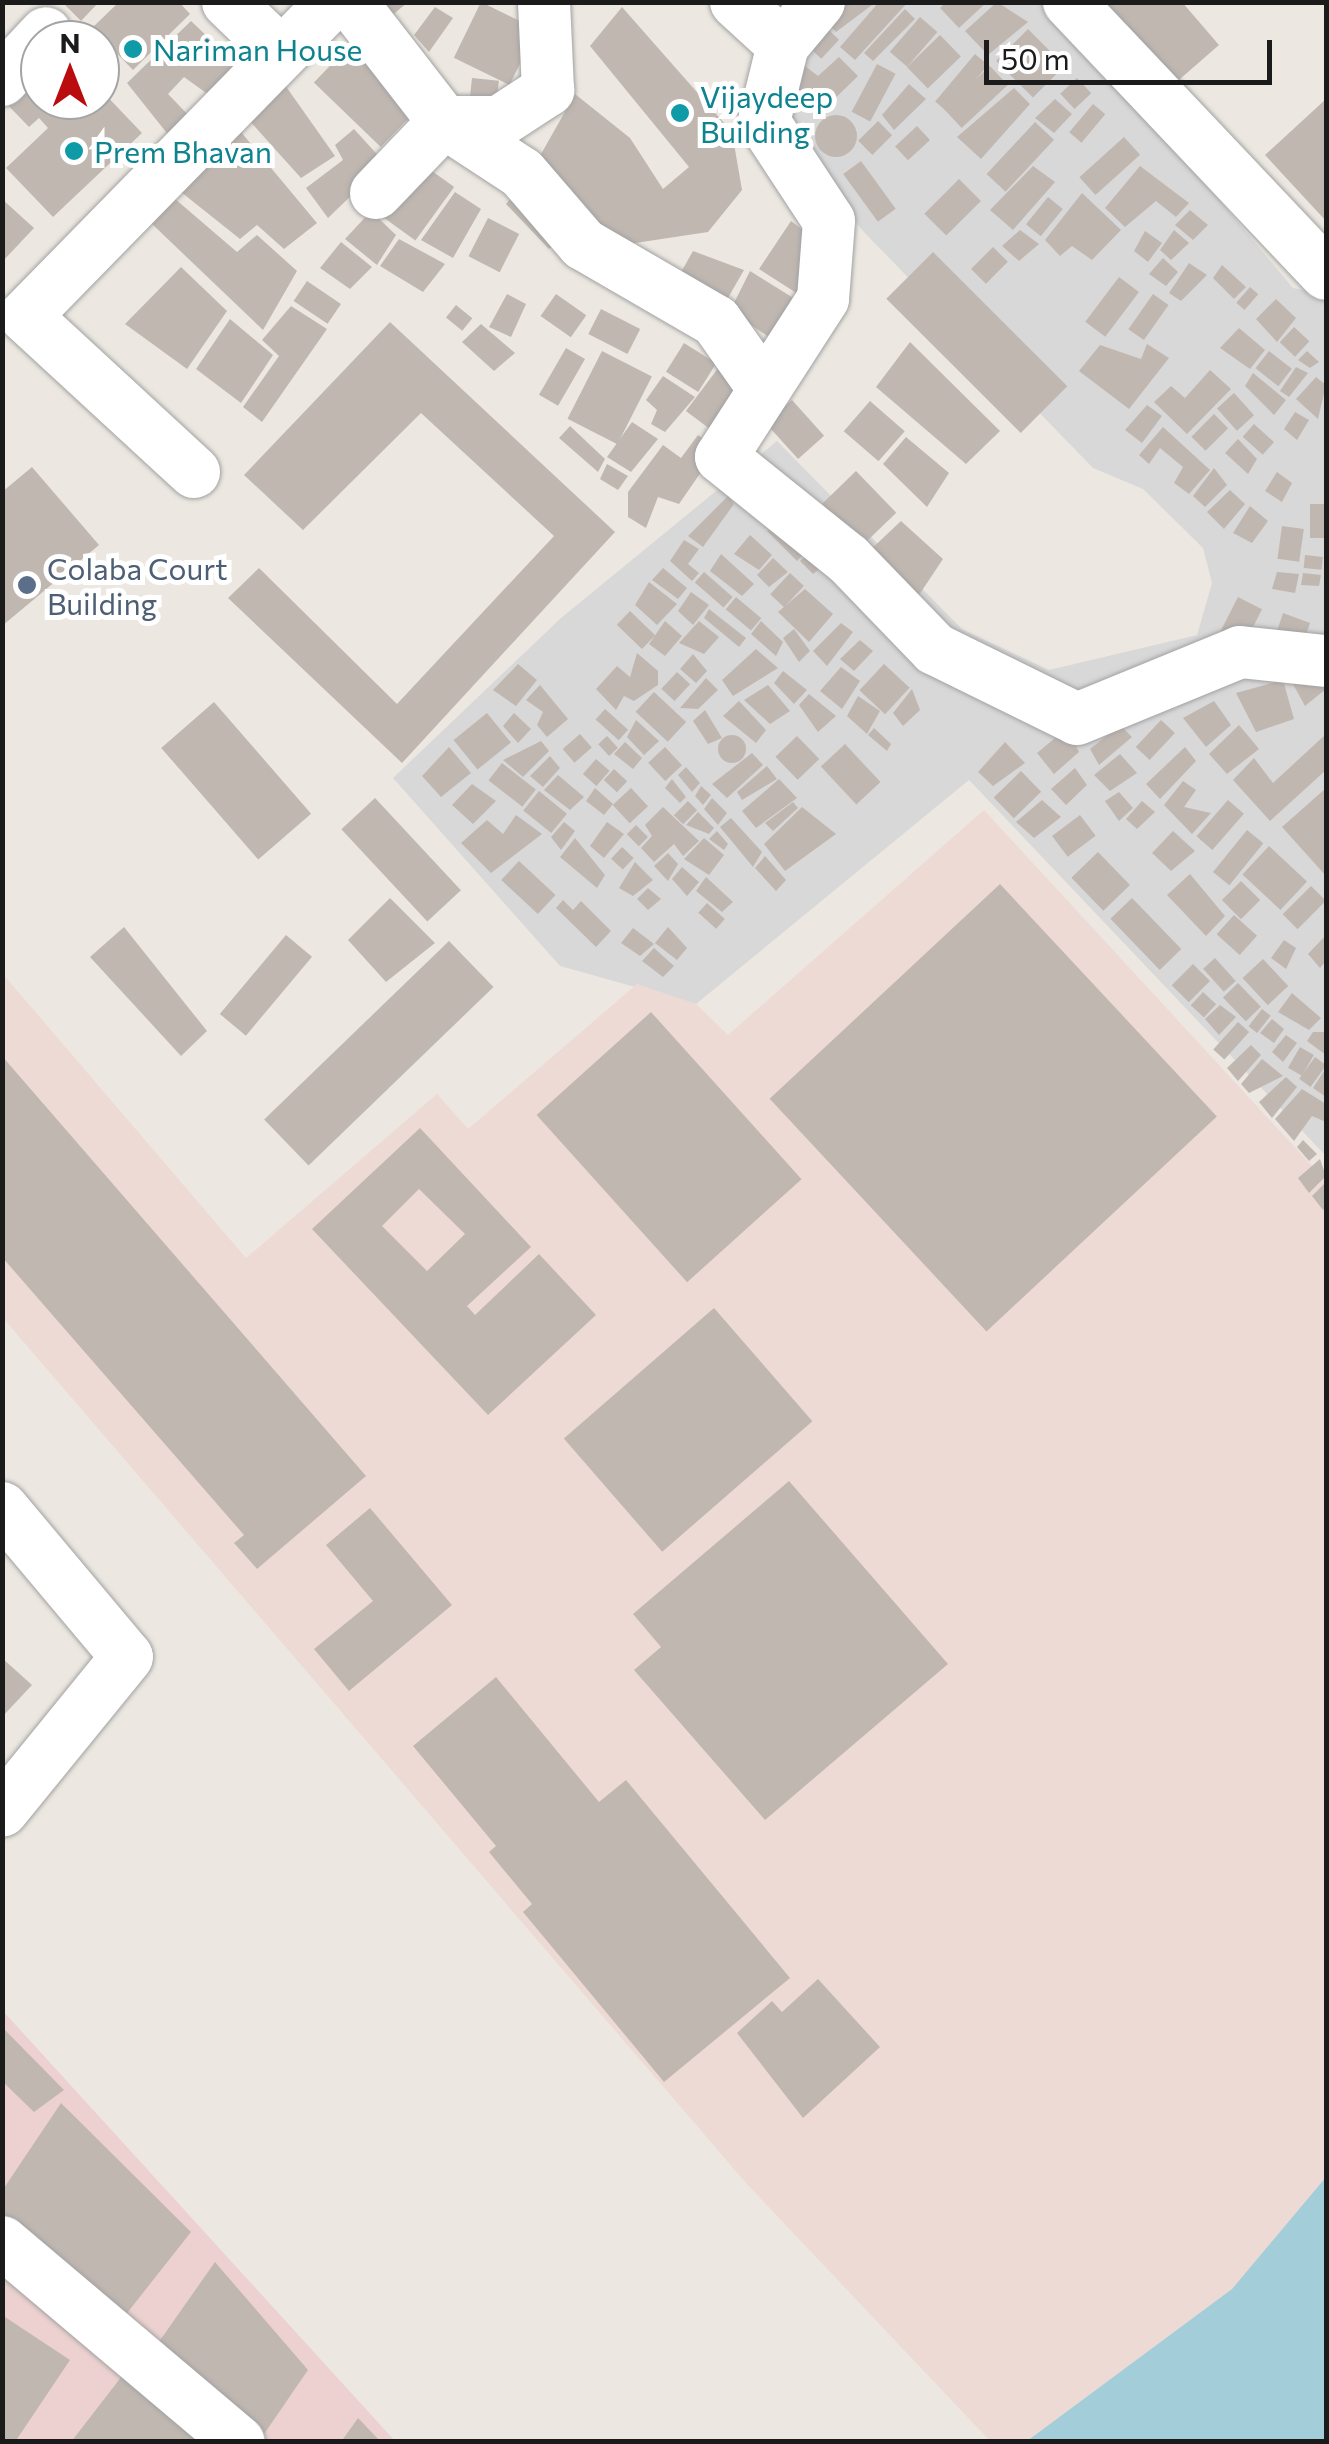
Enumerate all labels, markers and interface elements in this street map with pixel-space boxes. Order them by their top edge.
north arrow [20,20,120,120]
scale bar [989,20,1276,82]
text: N [60,25,81,59]
place label: Nariman House [153,31,362,67]
marker: Nariman House [122,38,144,60]
text: 50 m [1001,39,1070,76]
place label: Vijaydeep Building [700,78,833,148]
marker: Vijaydeep Building [669,102,691,124]
place label: Prem Bhavan [94,133,272,169]
marker: Prem Bhavan [63,140,85,162]
place label: Colaba Court Building [47,550,227,620]
marker: Colaba Court Building [16,574,38,596]

